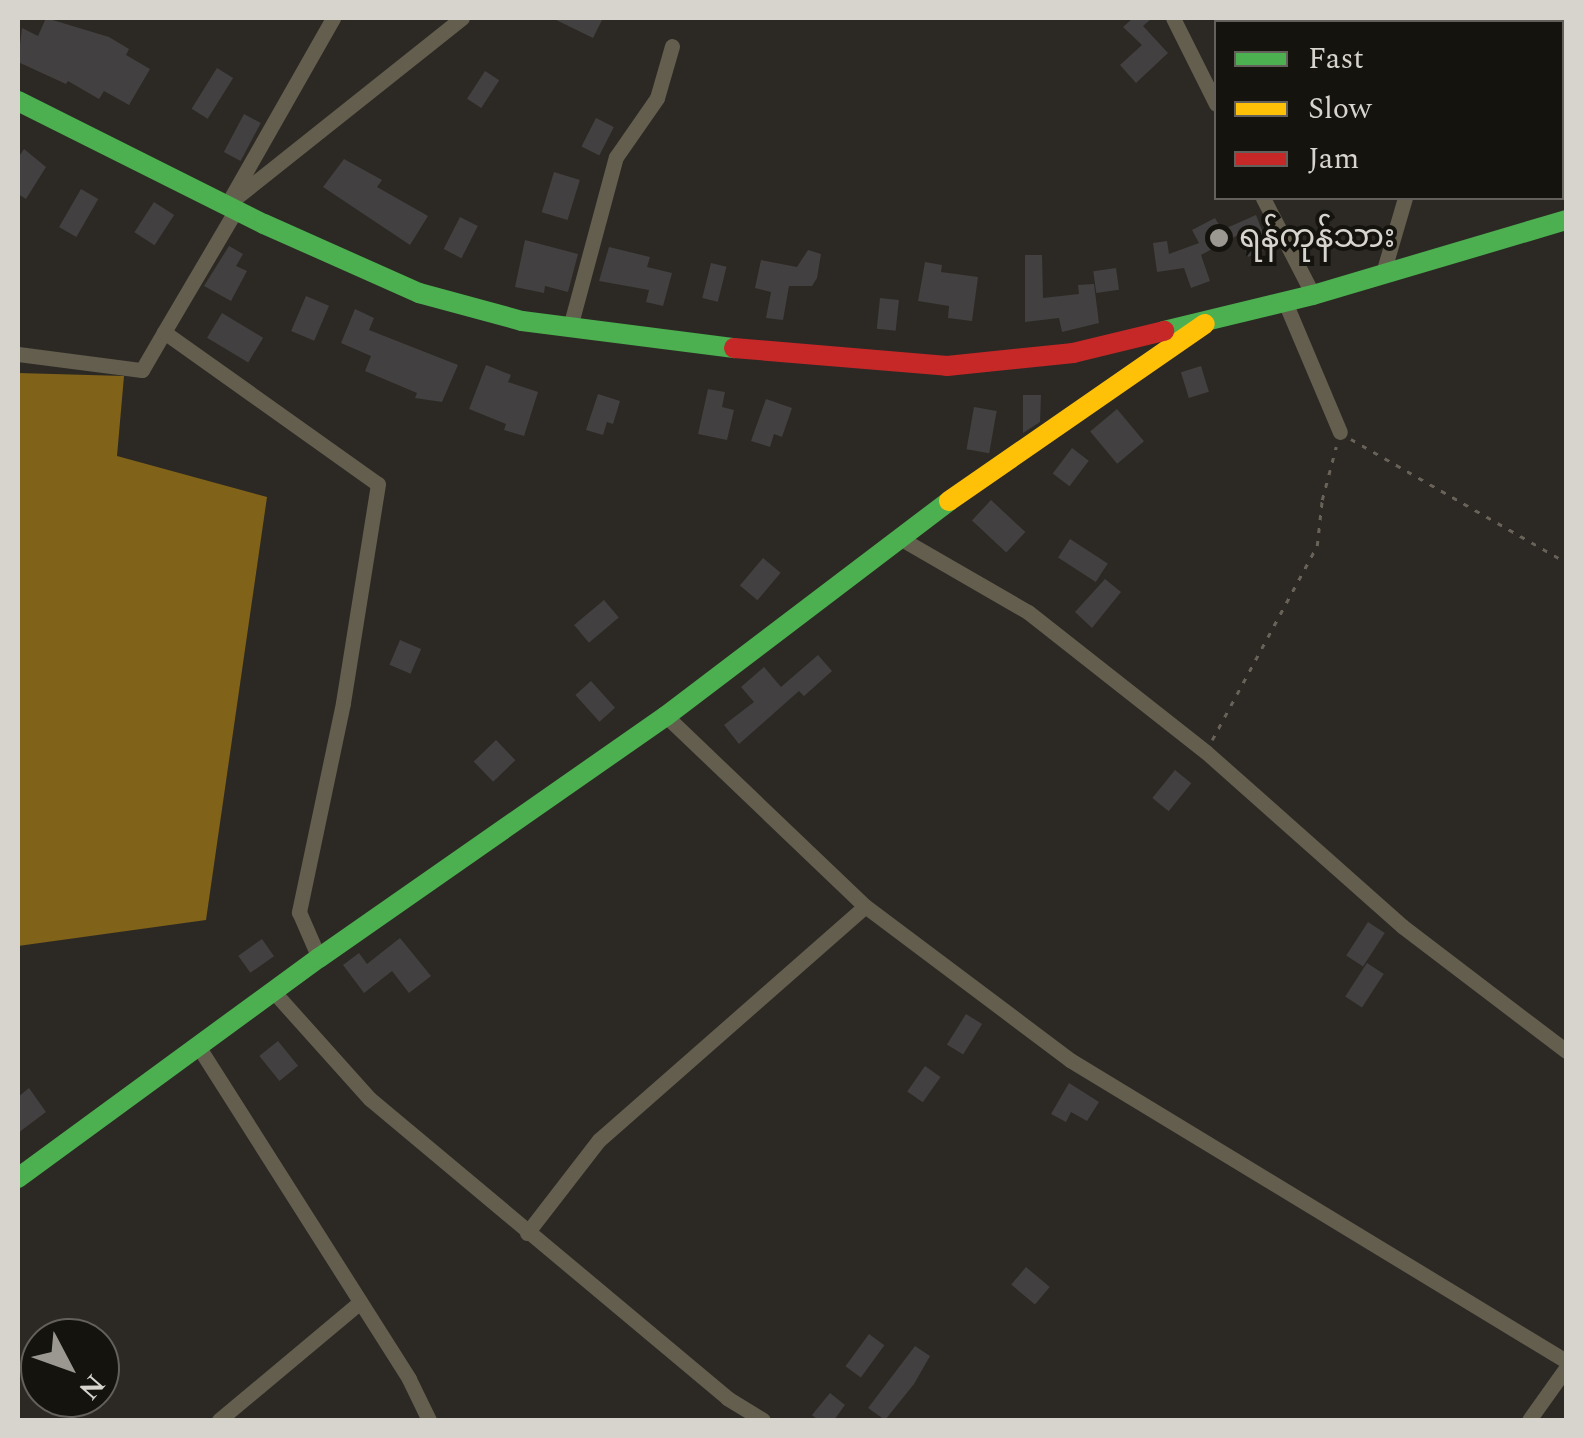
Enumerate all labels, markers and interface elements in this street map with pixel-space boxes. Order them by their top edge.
legend [1214,20,1564,200]
text: Fast [1308,36,1364,82]
text: Slow [1308,86,1372,132]
text: Jam [1308,136,1359,182]
place label: ရန်ကုန်သား [1239,219,1395,257]
marker: ရန်ကုန်သား [1208,227,1230,249]
north arrow [20,1318,120,1418]
text: N [68,1364,115,1409]

